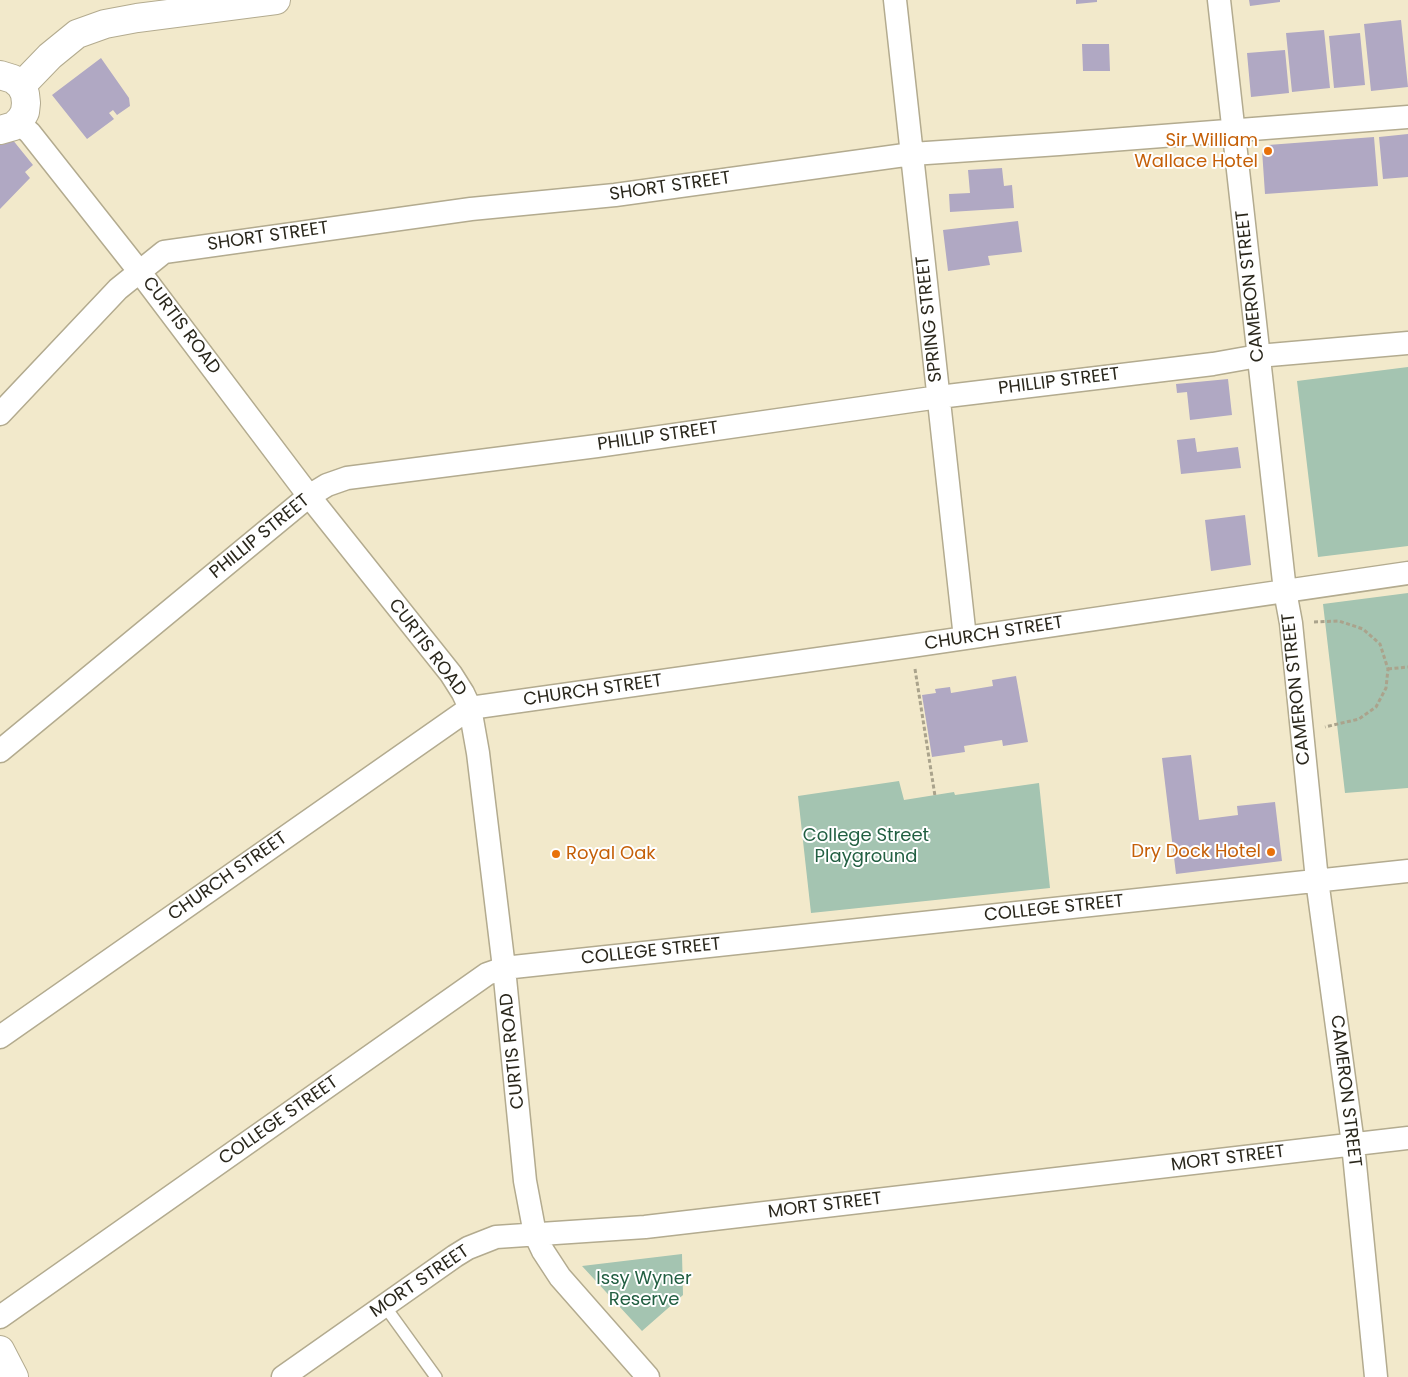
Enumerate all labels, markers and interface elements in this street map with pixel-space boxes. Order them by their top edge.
place label: Sir William Wallace Hotel [1134,130,1258,172]
marker: Sir William Wallace Hotel [1262,145,1274,157]
street label: SHORT STREET [608,168,732,206]
street label: CAMERON STREET [1232,209,1270,363]
street label: SHORT STREET [206,218,330,256]
street label: SPRING STREET [913,255,947,383]
street label: CURTIS ROAD [137,273,225,379]
street label: PHILLIP STREET [997,364,1121,400]
street label: PHILLIP STREET [596,418,720,456]
street label: PHILLIP STREET [206,490,314,584]
street label: CURTIS ROAD [383,595,471,701]
street label: CHURCH STREET [923,612,1065,656]
street label: CAMERON STREET [1278,612,1316,766]
street label: CHURCH STREET [522,671,664,711]
park label: College Street Playground [803,825,929,868]
street label: CHURCH STREET [164,828,292,926]
place label: Dry Dock Hotel [1131,841,1261,863]
place label: Royal Oak [566,843,656,865]
marker: Dry Dock Hotel [1265,846,1277,858]
marker: Royal Oak [550,848,562,860]
street label: COLLEGE STREET [983,891,1125,927]
street label: COLLEGE STREET [580,934,722,970]
street label: CURTIS ROAD [496,992,530,1110]
street label: CAMERON STREET [1325,1014,1365,1168]
street label: COLLEGE STREET [215,1072,343,1170]
street label: MORT STREET [1170,1141,1286,1177]
street label: MORT STREET [767,1188,883,1224]
street label: MORT STREET [366,1241,474,1323]
park label: Issy Wyner Reserve [596,1268,692,1310]

